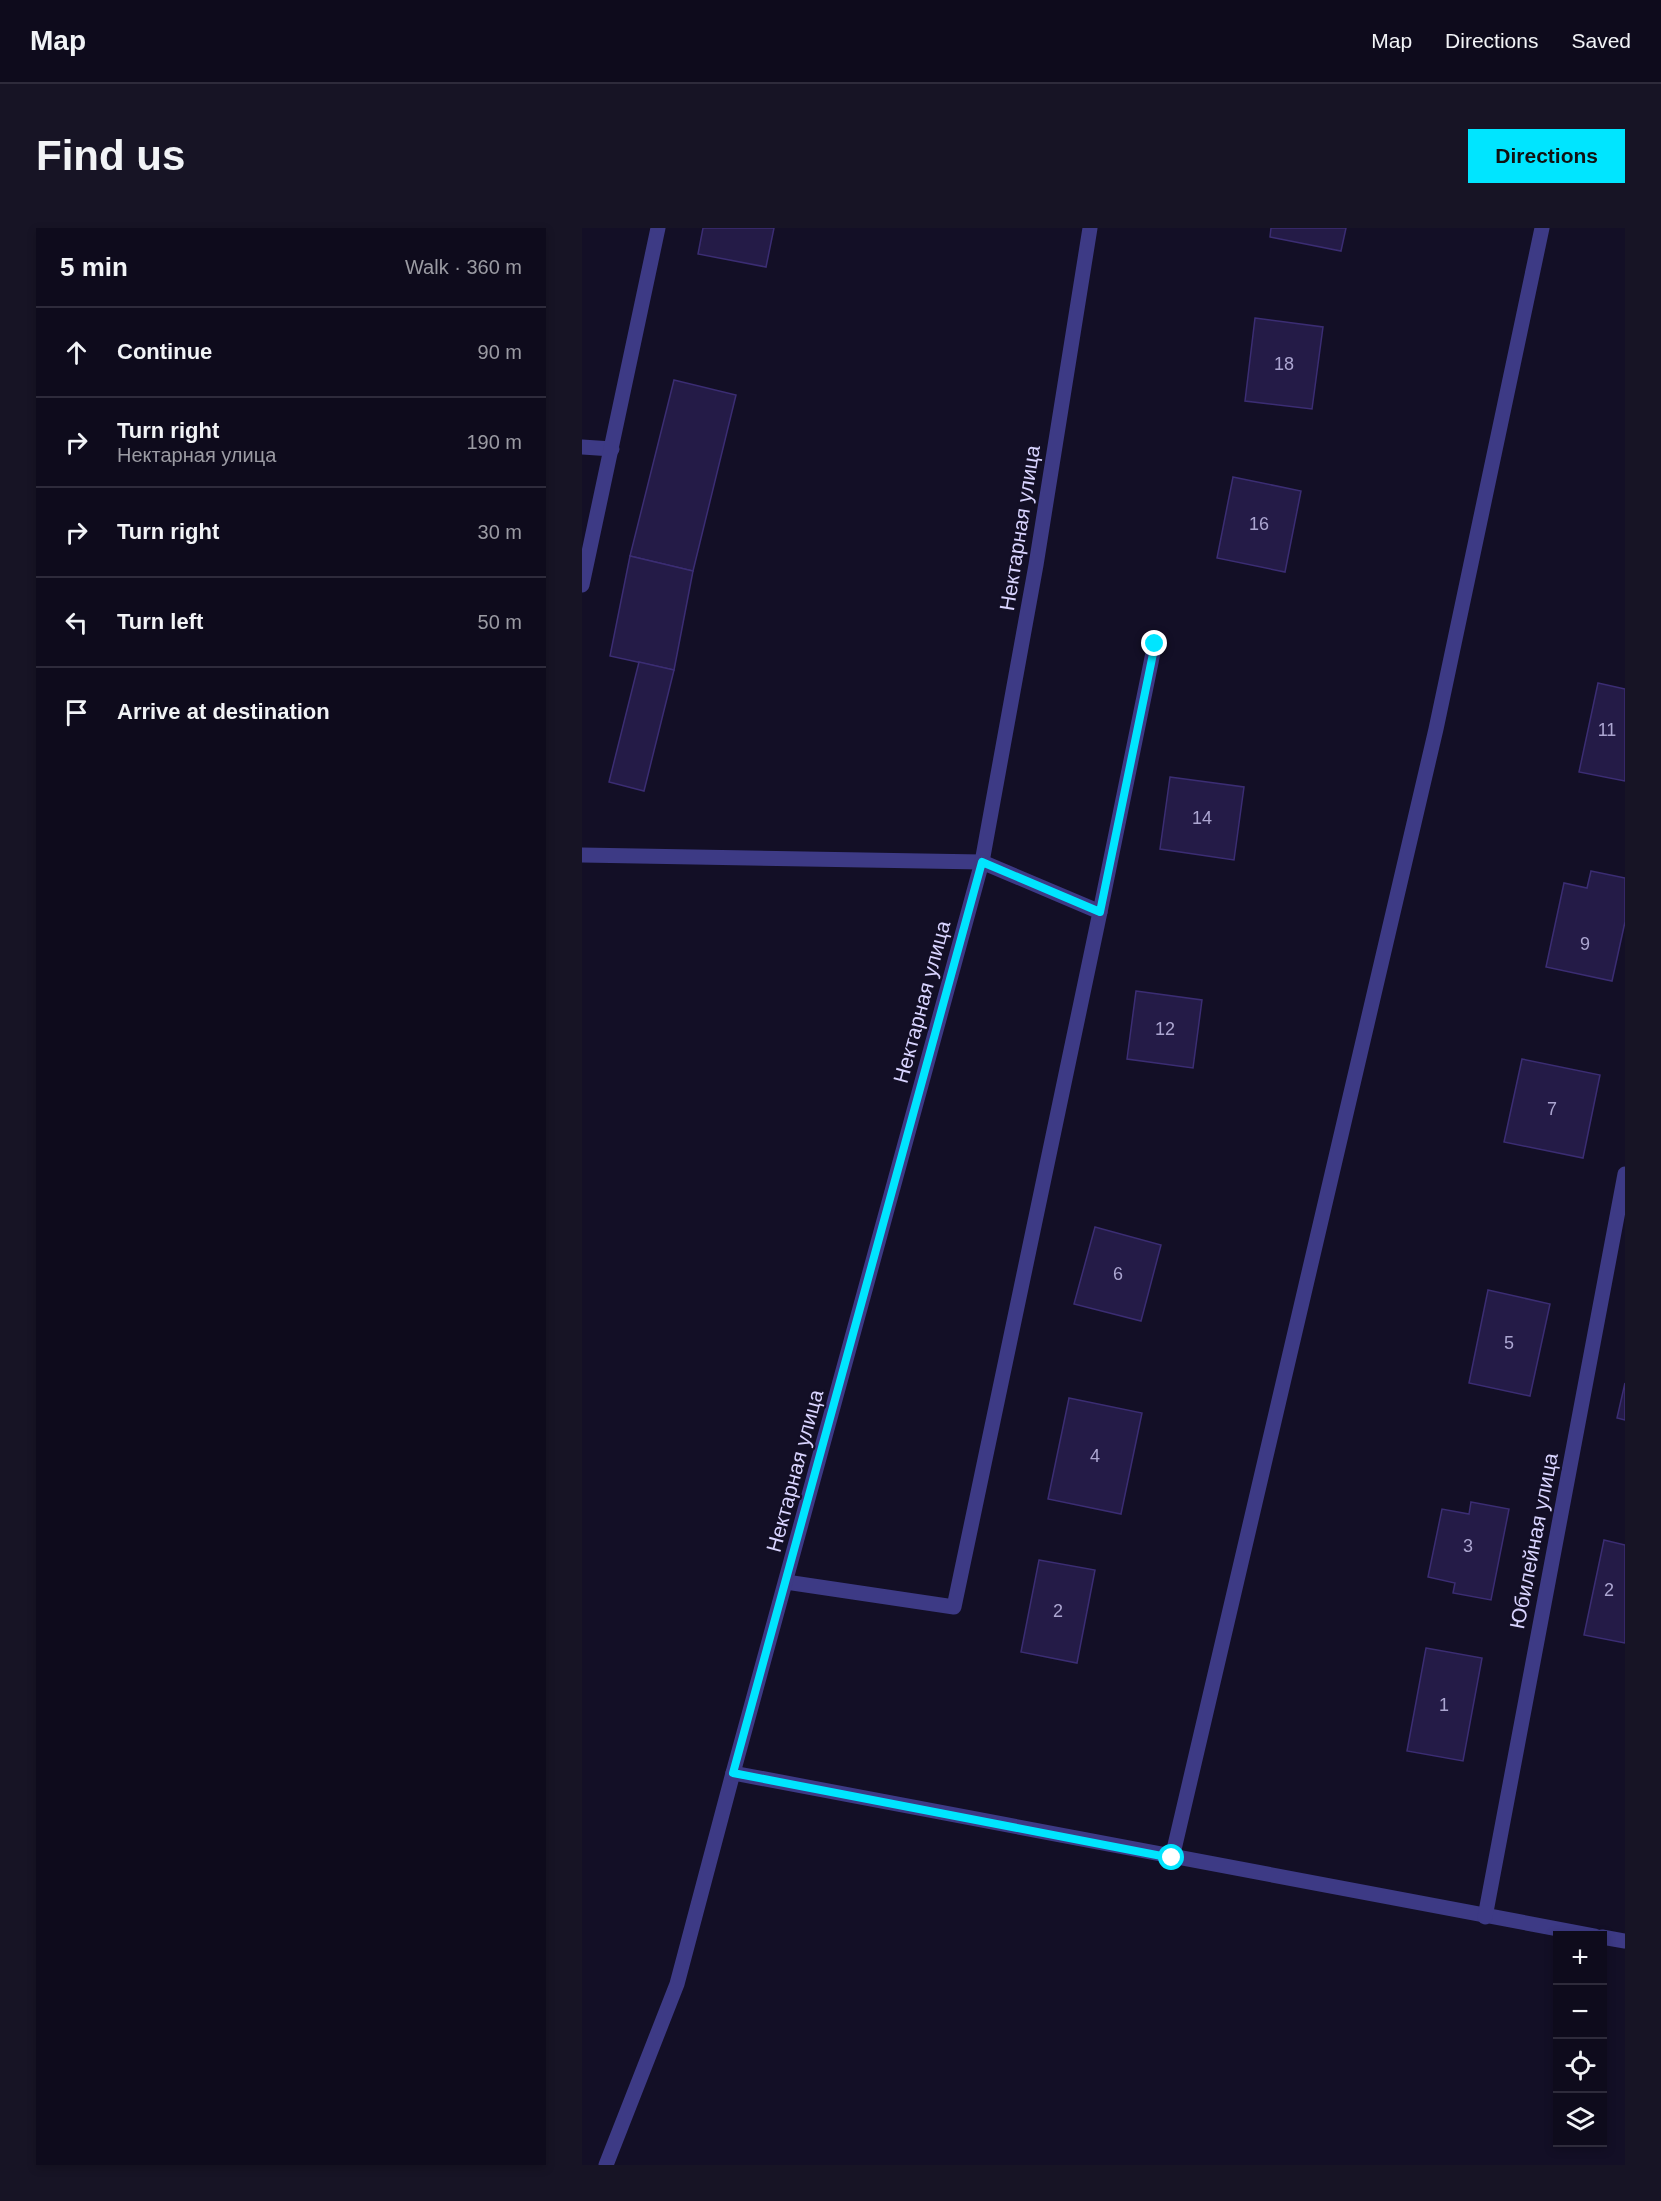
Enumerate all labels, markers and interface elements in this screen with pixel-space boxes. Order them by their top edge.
text: Map [30,25,86,56]
text: Map [1371,29,1412,52]
text: Directions [1445,29,1538,52]
text: Saved [1571,29,1631,52]
button: Directions [1468,129,1625,183]
text: Find us [36,132,185,179]
text: 5 min [60,252,128,282]
text: Walk · 360 m [405,256,522,278]
icon: ahead [60,336,93,369]
text: Continue [117,339,212,364]
text: 90 m [478,341,522,363]
house number: 18 [1274,354,1294,374]
text: Turn right [117,418,219,443]
icon: right [60,426,93,459]
text: 190 m [466,431,522,453]
street label: Нектарная улица [995,443,1044,612]
text: Нектарная улица [117,444,276,466]
house number: 16 [1249,514,1269,534]
icon: right [60,516,93,549]
text: Turn right [117,519,219,544]
text: 30 m [478,521,522,543]
icon: left [60,606,93,639]
text: Turn left [117,609,203,634]
text: 50 m [478,611,522,633]
route end [1141,630,1167,656]
icon: arrive [60,696,93,729]
text: Arrive at destination [117,699,330,724]
house number: 11 [1598,720,1616,740]
house number: 14 [1192,808,1212,828]
street label: Нектарная улица [889,918,954,1086]
house number: 9 [1580,934,1590,954]
house number: 12 [1155,1019,1175,1039]
house number: 7 [1547,1099,1557,1119]
house number: 6 [1113,1264,1123,1284]
house number: 5 [1504,1333,1514,1353]
street label: Нектарная улица [762,1387,827,1555]
house number: 4 [1090,1446,1100,1466]
street label: Юбилейная улица [1505,1451,1562,1631]
house number: 3 [1463,1536,1473,1556]
house number: 2 [1604,1580,1614,1600]
house number: 2 [1053,1601,1063,1621]
house number: 1 [1439,1695,1449,1715]
route start [1158,1844,1184,1870]
map controls [1553,1931,1607,2147]
button: + [1553,1931,1607,1985]
button: − [1553,1985,1607,2039]
button: locate [1553,2039,1607,2093]
button: layers [1553,2093,1607,2147]

